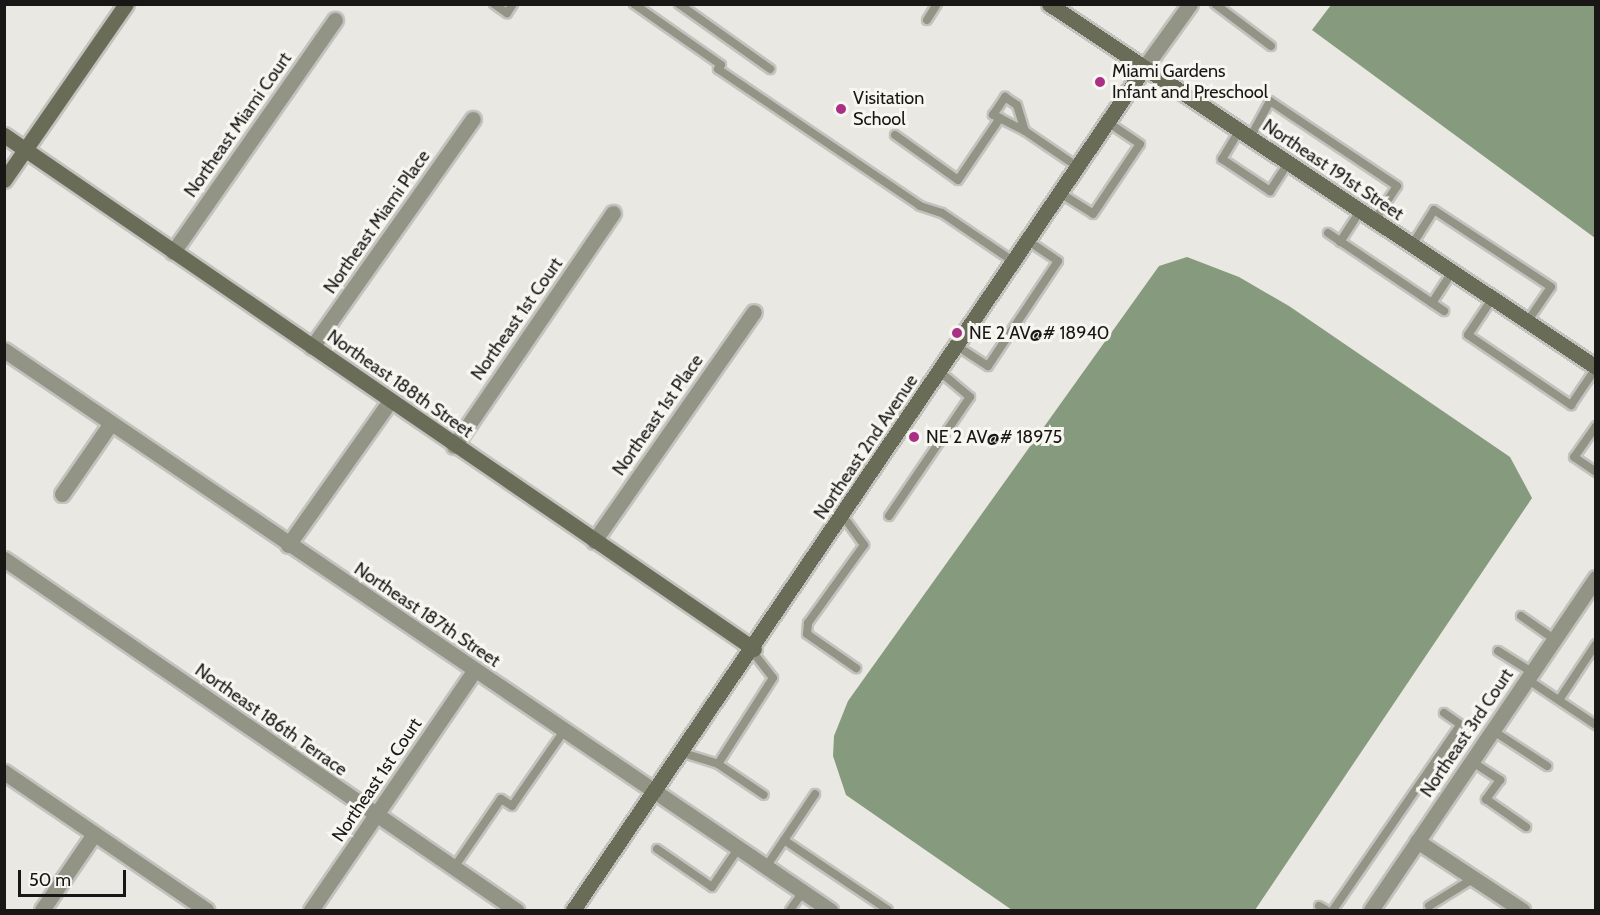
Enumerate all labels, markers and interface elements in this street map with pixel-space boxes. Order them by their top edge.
street label: Northeast Miami Court [180,48,296,202]
place label: Miami Gardens Infant and Preschool [1112,61,1268,104]
marker: Miami Gardens Infant and Preschool [1093,75,1107,89]
place label: Visitation School [853,88,924,130]
marker: Visitation School [834,102,848,116]
street label: Northeast 191st Street [1259,115,1407,225]
street label: Northeast Miami Place [319,146,435,298]
street label: Northeast 1st Court [467,254,567,384]
place label: NE 2 AV@# 18940 [969,322,1109,344]
street label: Northeast 188th Street [323,326,477,442]
marker: NE 2 AV@# 18940 [950,326,964,340]
street label: Northeast 1st Place [608,350,708,480]
street label: Northeast 2nd Avenue [810,371,922,523]
place label: NE 2 AV@# 18975 [926,426,1062,448]
marker: NE 2 AV@# 18975 [907,430,921,444]
street label: Northeast 187th Street [350,558,504,672]
street label: Northeast 186th Terrace [191,659,351,781]
street label: Northeast 3rd Court [1416,665,1518,801]
street label: Northeast 1st Court [328,714,426,846]
scale bar [21,858,129,896]
text: 50 m [29,869,71,891]

